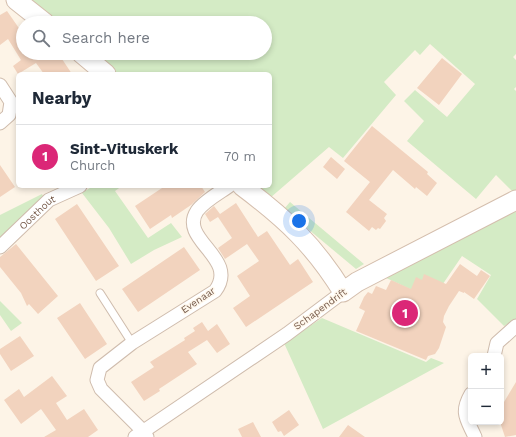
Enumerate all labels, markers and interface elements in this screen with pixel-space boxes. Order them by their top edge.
search box [16,16,272,60]
icon: search [30,27,52,49]
text: Search here [62,29,150,47]
text: Nearby [32,88,91,108]
text: Sint-Vituskerk [70,140,178,158]
text: 1 [42,149,48,164]
text: 70 m [224,149,256,164]
text: Church [70,158,115,173]
street label: Oosthout [17,192,57,231]
your location [289,211,309,231]
street label: Evenaar [179,285,217,315]
street label: Schapendrift [291,286,349,332]
pin: 1 [392,298,418,328]
map controls [468,353,504,425]
button: + [468,353,504,389]
button: − [468,389,504,425]

